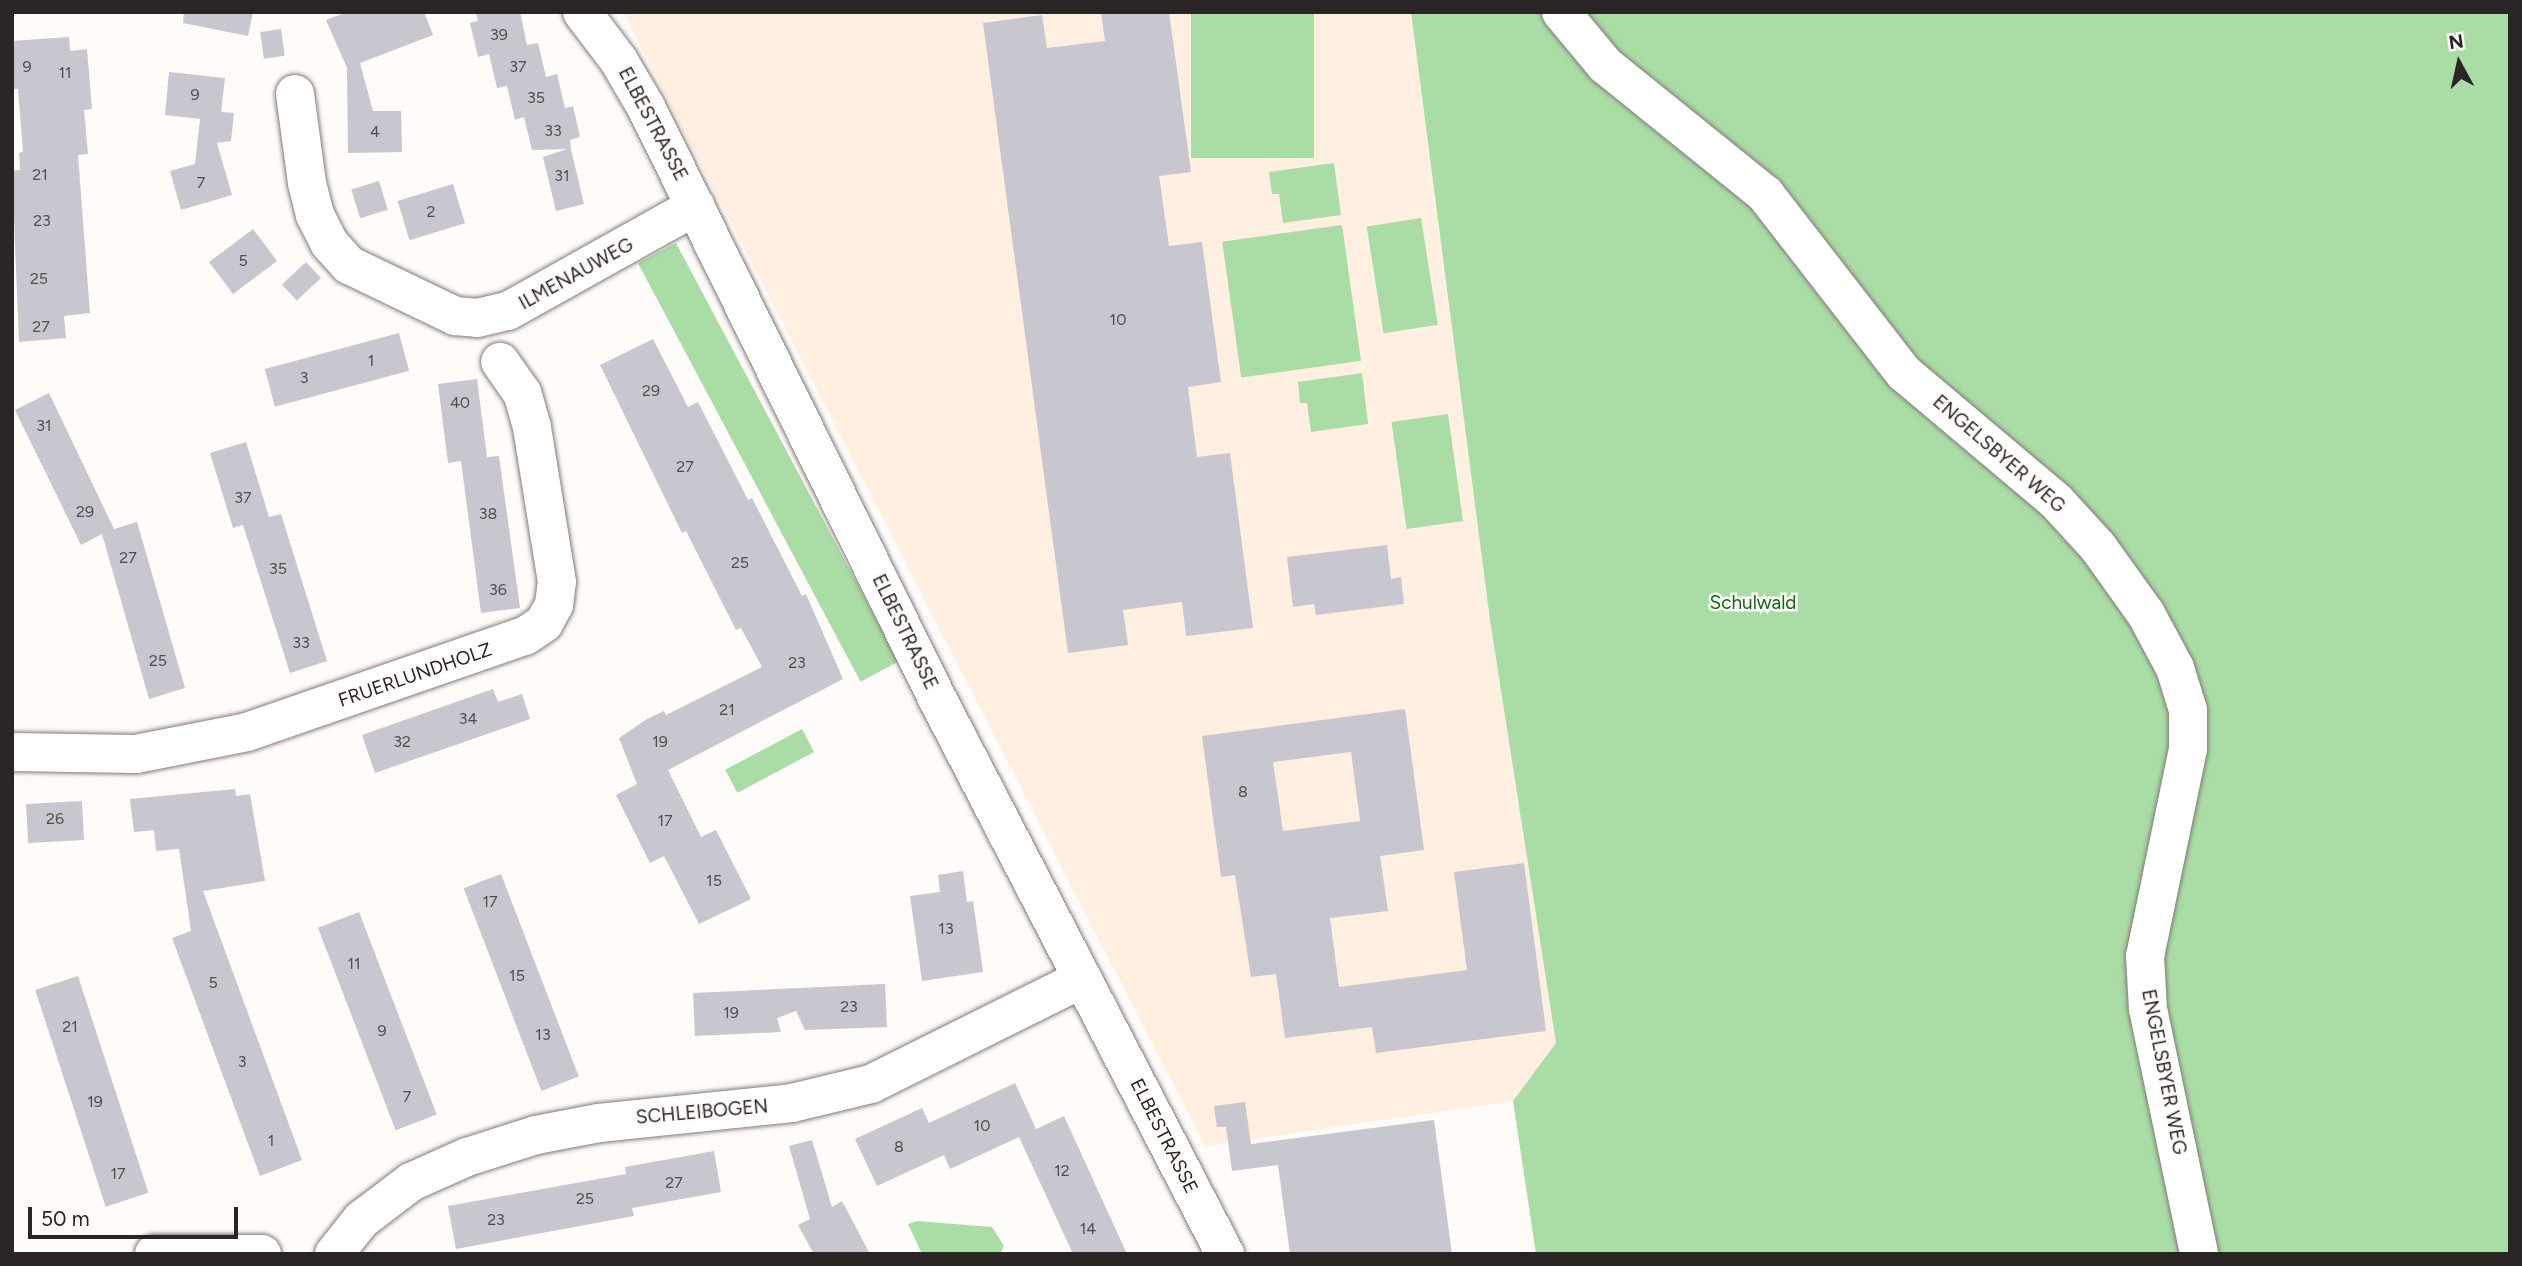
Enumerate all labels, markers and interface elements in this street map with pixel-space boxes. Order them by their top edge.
house number: 39 [490,25,508,45]
north arrow [2424,28,2494,98]
text: N [2447,29,2465,54]
house number: 9 [22,57,32,77]
house number: 37 [509,57,527,77]
house number: 11 [58,63,72,83]
street label: ELBESTRASSE [613,63,693,185]
house number: 9 [190,85,200,105]
house number: 35 [527,88,545,108]
house number: 33 [544,121,562,141]
house number: 4 [370,122,380,142]
house number: 21 [32,165,48,185]
house number: 31 [554,166,570,186]
house number: 7 [197,173,205,193]
house number: 2 [427,202,435,222]
house number: 23 [33,211,51,231]
street label: ILMENAUWEG [515,233,637,315]
house number: 5 [238,251,248,271]
house number: 25 [30,269,48,289]
house number: 10 [1110,310,1126,330]
house number: 27 [32,317,50,337]
house number: 1 [368,351,374,371]
house number: 3 [300,368,308,388]
house number: 29 [642,381,660,401]
street label: ENGELSBYER WEG [1928,390,2070,518]
house number: 40 [450,393,470,413]
house number: 31 [36,416,52,436]
house number: 27 [676,457,694,477]
house number: 37 [234,488,252,508]
house number: 29 [76,502,94,522]
house number: 38 [479,504,497,524]
house number: 27 [119,548,137,568]
house number: 25 [731,553,749,573]
house number: 35 [269,559,287,579]
street label: ELBESTRASSE [867,571,943,693]
house number: 36 [489,580,507,600]
park label: Schulwald [1709,592,1797,614]
house number: 33 [292,633,310,653]
street label: FRUERLUNDHOLZ [335,638,495,712]
house number: 25 [149,651,167,671]
house number: 23 [788,653,806,673]
house number: 21 [719,700,735,720]
house number: 34 [459,709,477,729]
house number: 32 [393,732,411,752]
house number: 19 [652,732,668,752]
house number: 8 [1238,782,1248,802]
house number: 26 [46,809,64,829]
house number: 17 [657,811,673,831]
house number: 15 [706,871,722,891]
house number: 17 [482,892,498,912]
house number: 13 [938,919,954,939]
house number: 11 [347,954,361,974]
house number: 15 [509,966,525,986]
house number: 5 [208,973,218,993]
street label: ENGELSBYER WEG [2137,987,2191,1157]
house number: 23 [840,997,858,1017]
house number: 19 [723,1003,739,1023]
house number: 21 [62,1017,78,1037]
house number: 9 [377,1021,387,1041]
house number: 13 [535,1025,551,1045]
house number: 3 [238,1052,246,1072]
street label: ELBESTRASSE [1125,1075,1203,1197]
house number: 7 [403,1087,411,1107]
house number: 19 [87,1092,103,1112]
street label: SCHLEIBOGEN [635,1095,769,1129]
house number: 10 [974,1116,990,1136]
house number: 1 [268,1131,274,1151]
house number: 8 [894,1137,904,1157]
house number: 12 [1054,1161,1070,1181]
house number: 17 [110,1164,126,1184]
house number: 27 [665,1173,683,1193]
house number: 25 [576,1189,594,1209]
scale bar [32,1192,242,1236]
text: 50 m [41,1206,90,1231]
house number: 23 [487,1210,505,1230]
house number: 14 [1080,1219,1096,1239]

